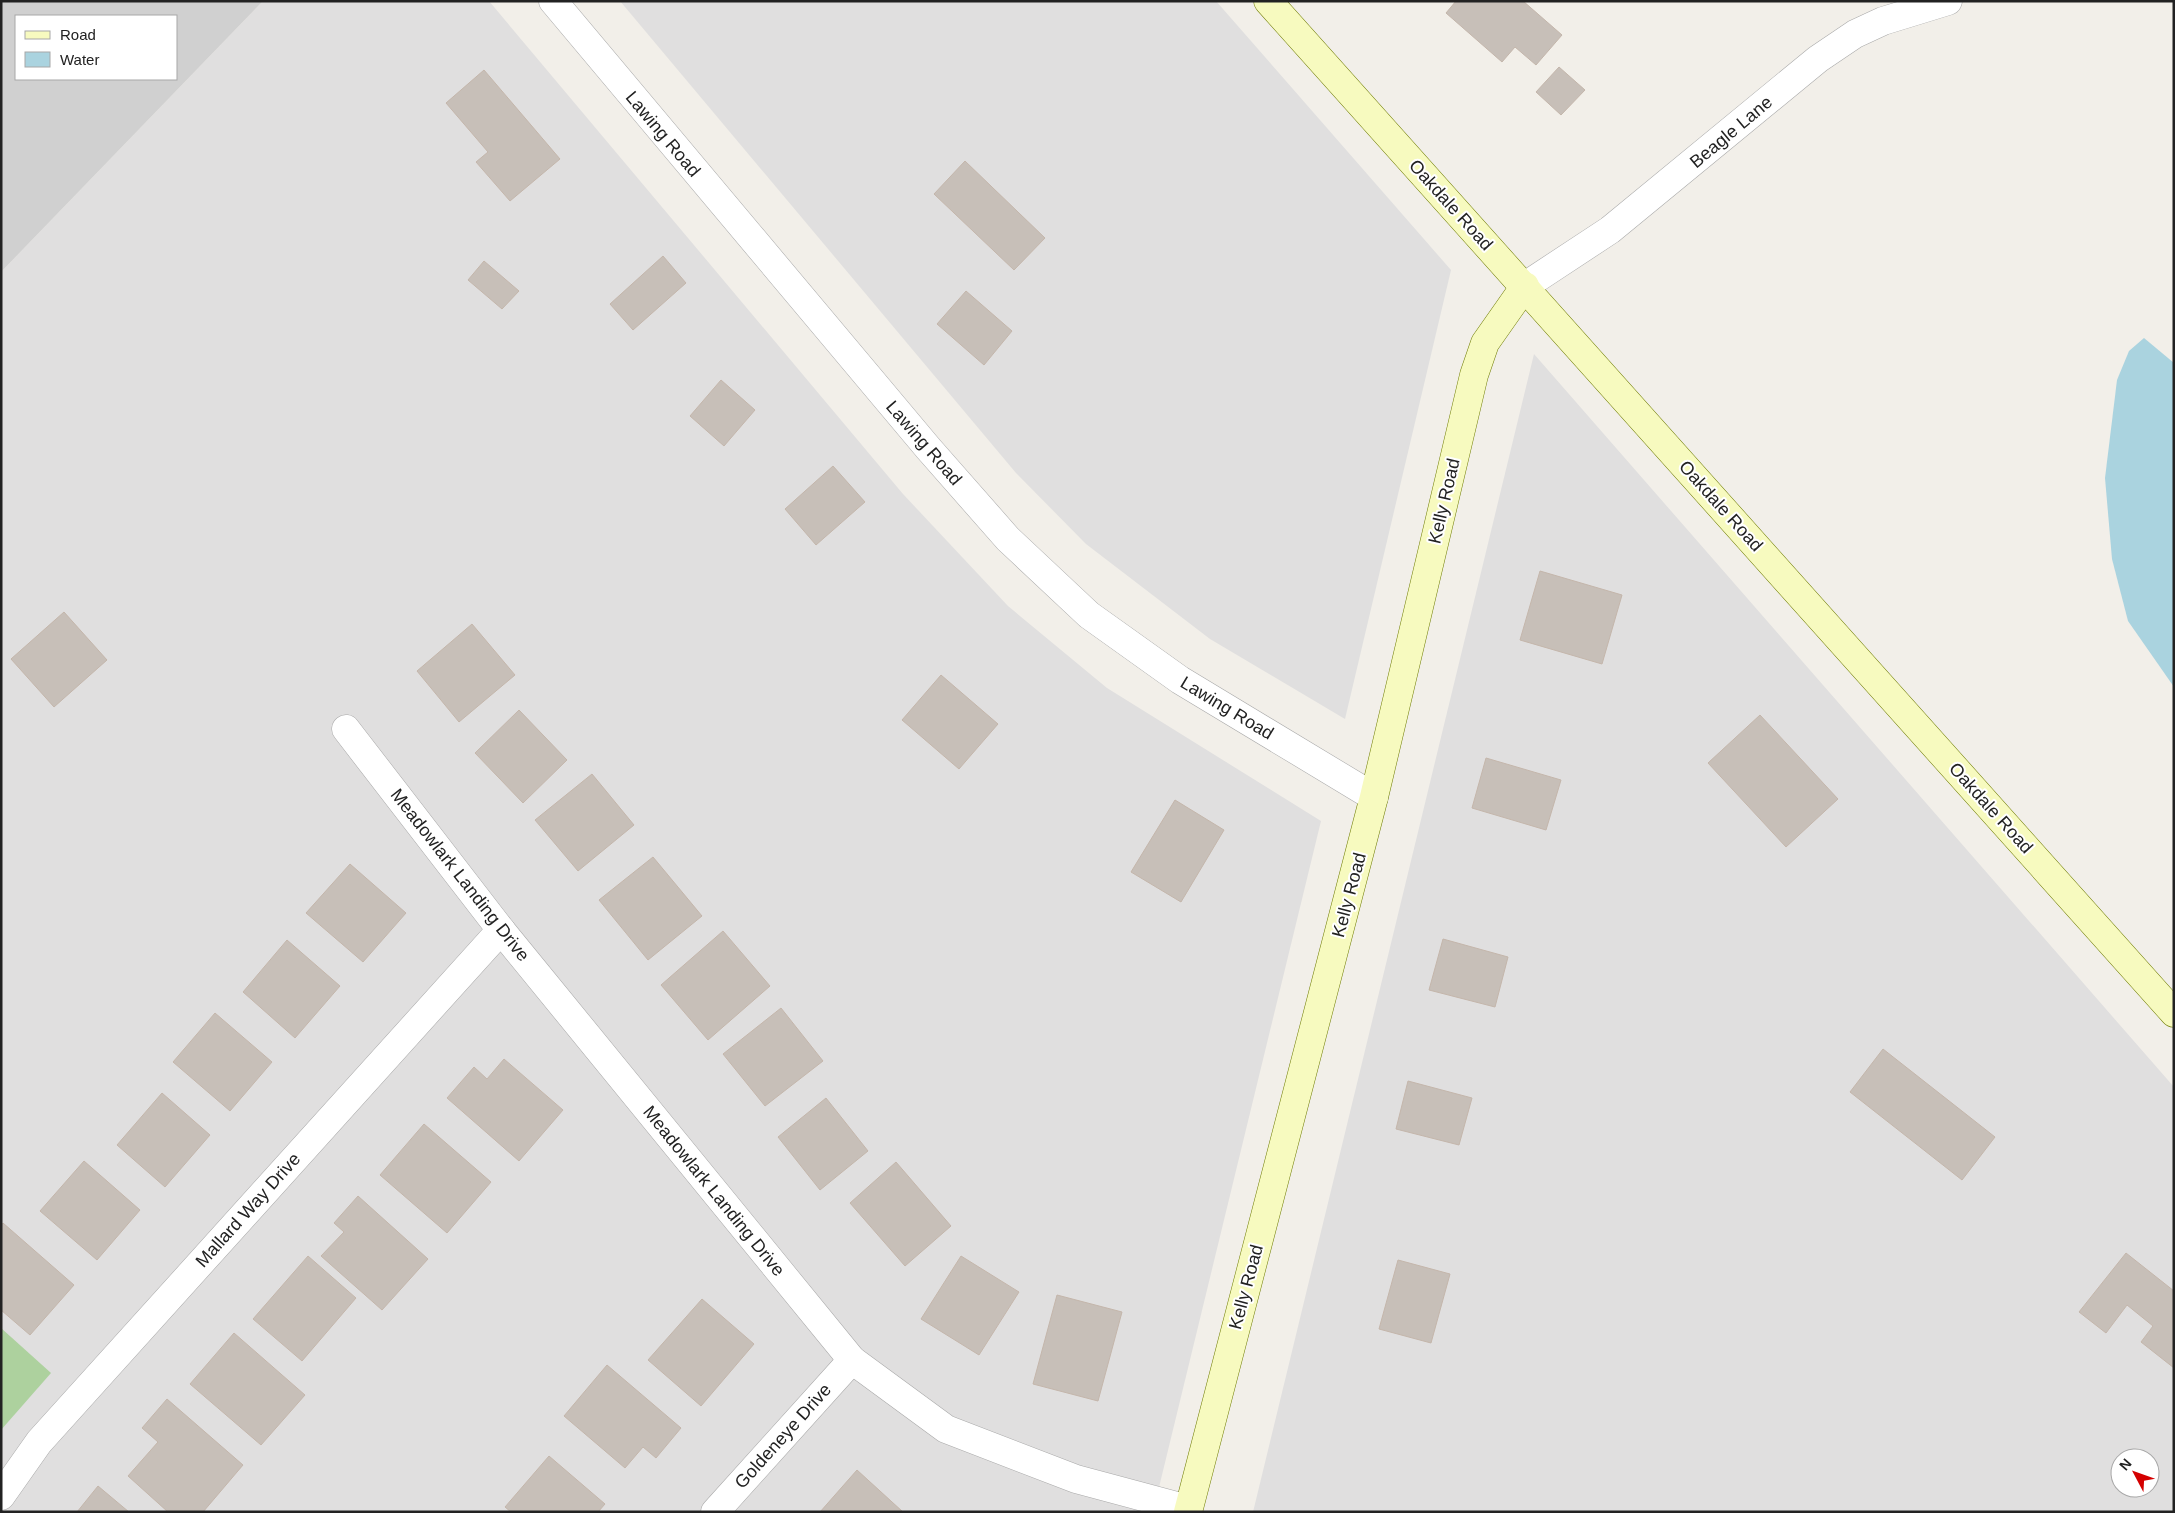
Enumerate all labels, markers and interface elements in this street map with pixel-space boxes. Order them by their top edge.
legend [15,15,178,80]
text: Road [60,26,96,43]
text: Water [60,51,99,68]
street label: Lawing Road [622,87,704,181]
street label: Beagle Lane [1686,92,1776,172]
street label: Oakdale Road [1405,156,1497,254]
street label: Lawing Road [882,397,966,489]
street label: Kelly Road [1424,456,1464,546]
street label: Oakdale Road [1675,457,1767,555]
street label: Lawing Road [1177,672,1277,744]
street label: Oakdale Road [1945,759,2037,857]
street label: Meadowlark Landing Drive [387,785,533,965]
street label: Kelly Road [1328,850,1370,940]
street label: Meadowlark Landing Drive [639,1102,789,1280]
street label: Mallard Way Drive [192,1149,304,1271]
street label: Kelly Road [1225,1242,1267,1332]
street label: Goldeneye Drive [731,1379,835,1493]
north arrow [2110,1448,2160,1498]
text: N [2116,1455,2135,1474]

